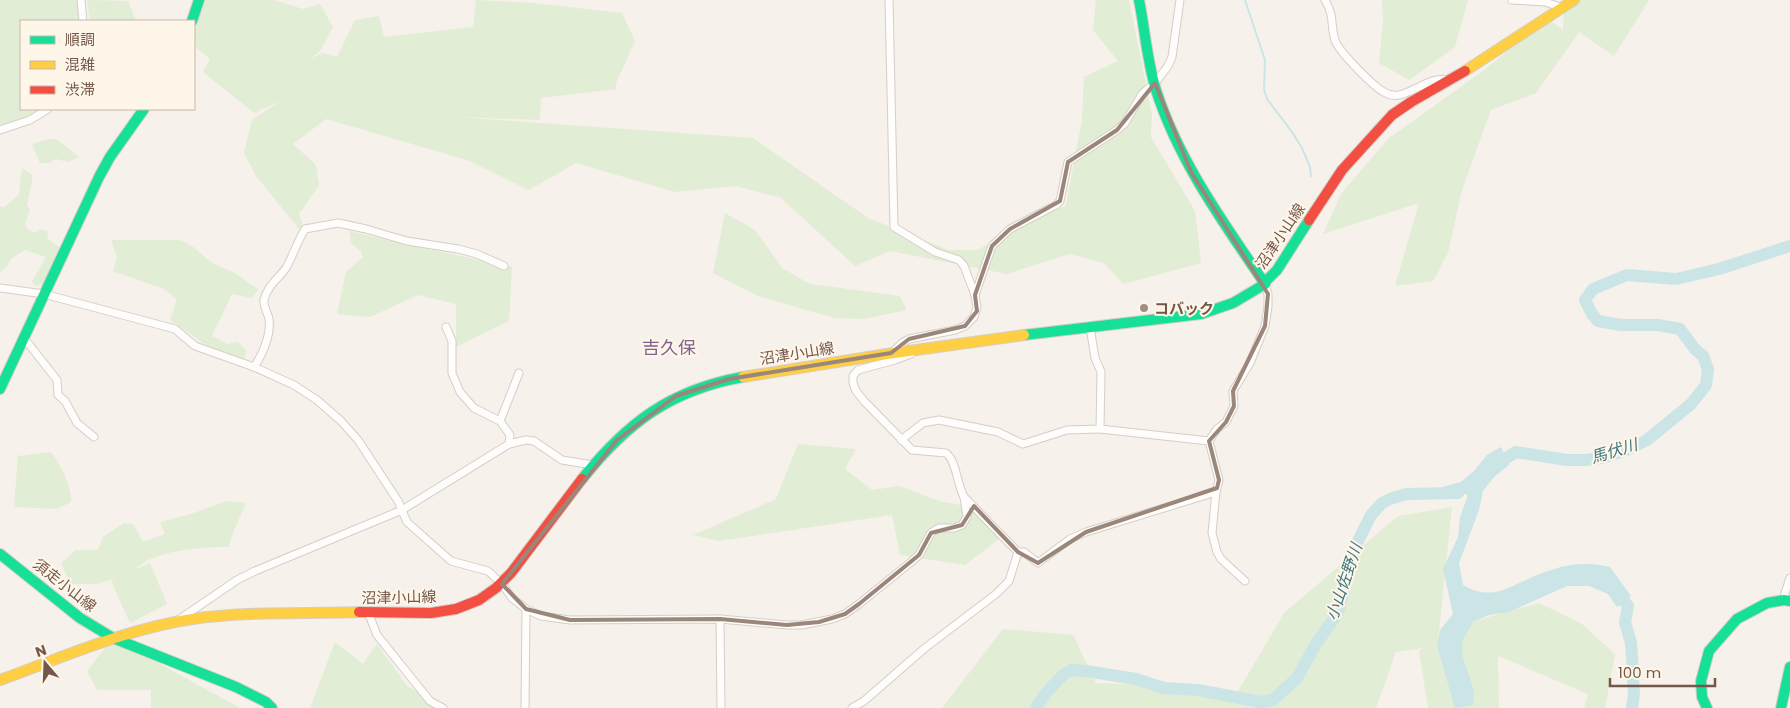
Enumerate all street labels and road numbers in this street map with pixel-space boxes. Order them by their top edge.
street label: 沼津小山線 [1250,199,1310,273]
street label: 沼津小山線 [758,337,836,369]
street label: 須走小山線 [29,554,101,616]
street label: 沼津小山線 [361,586,437,608]

